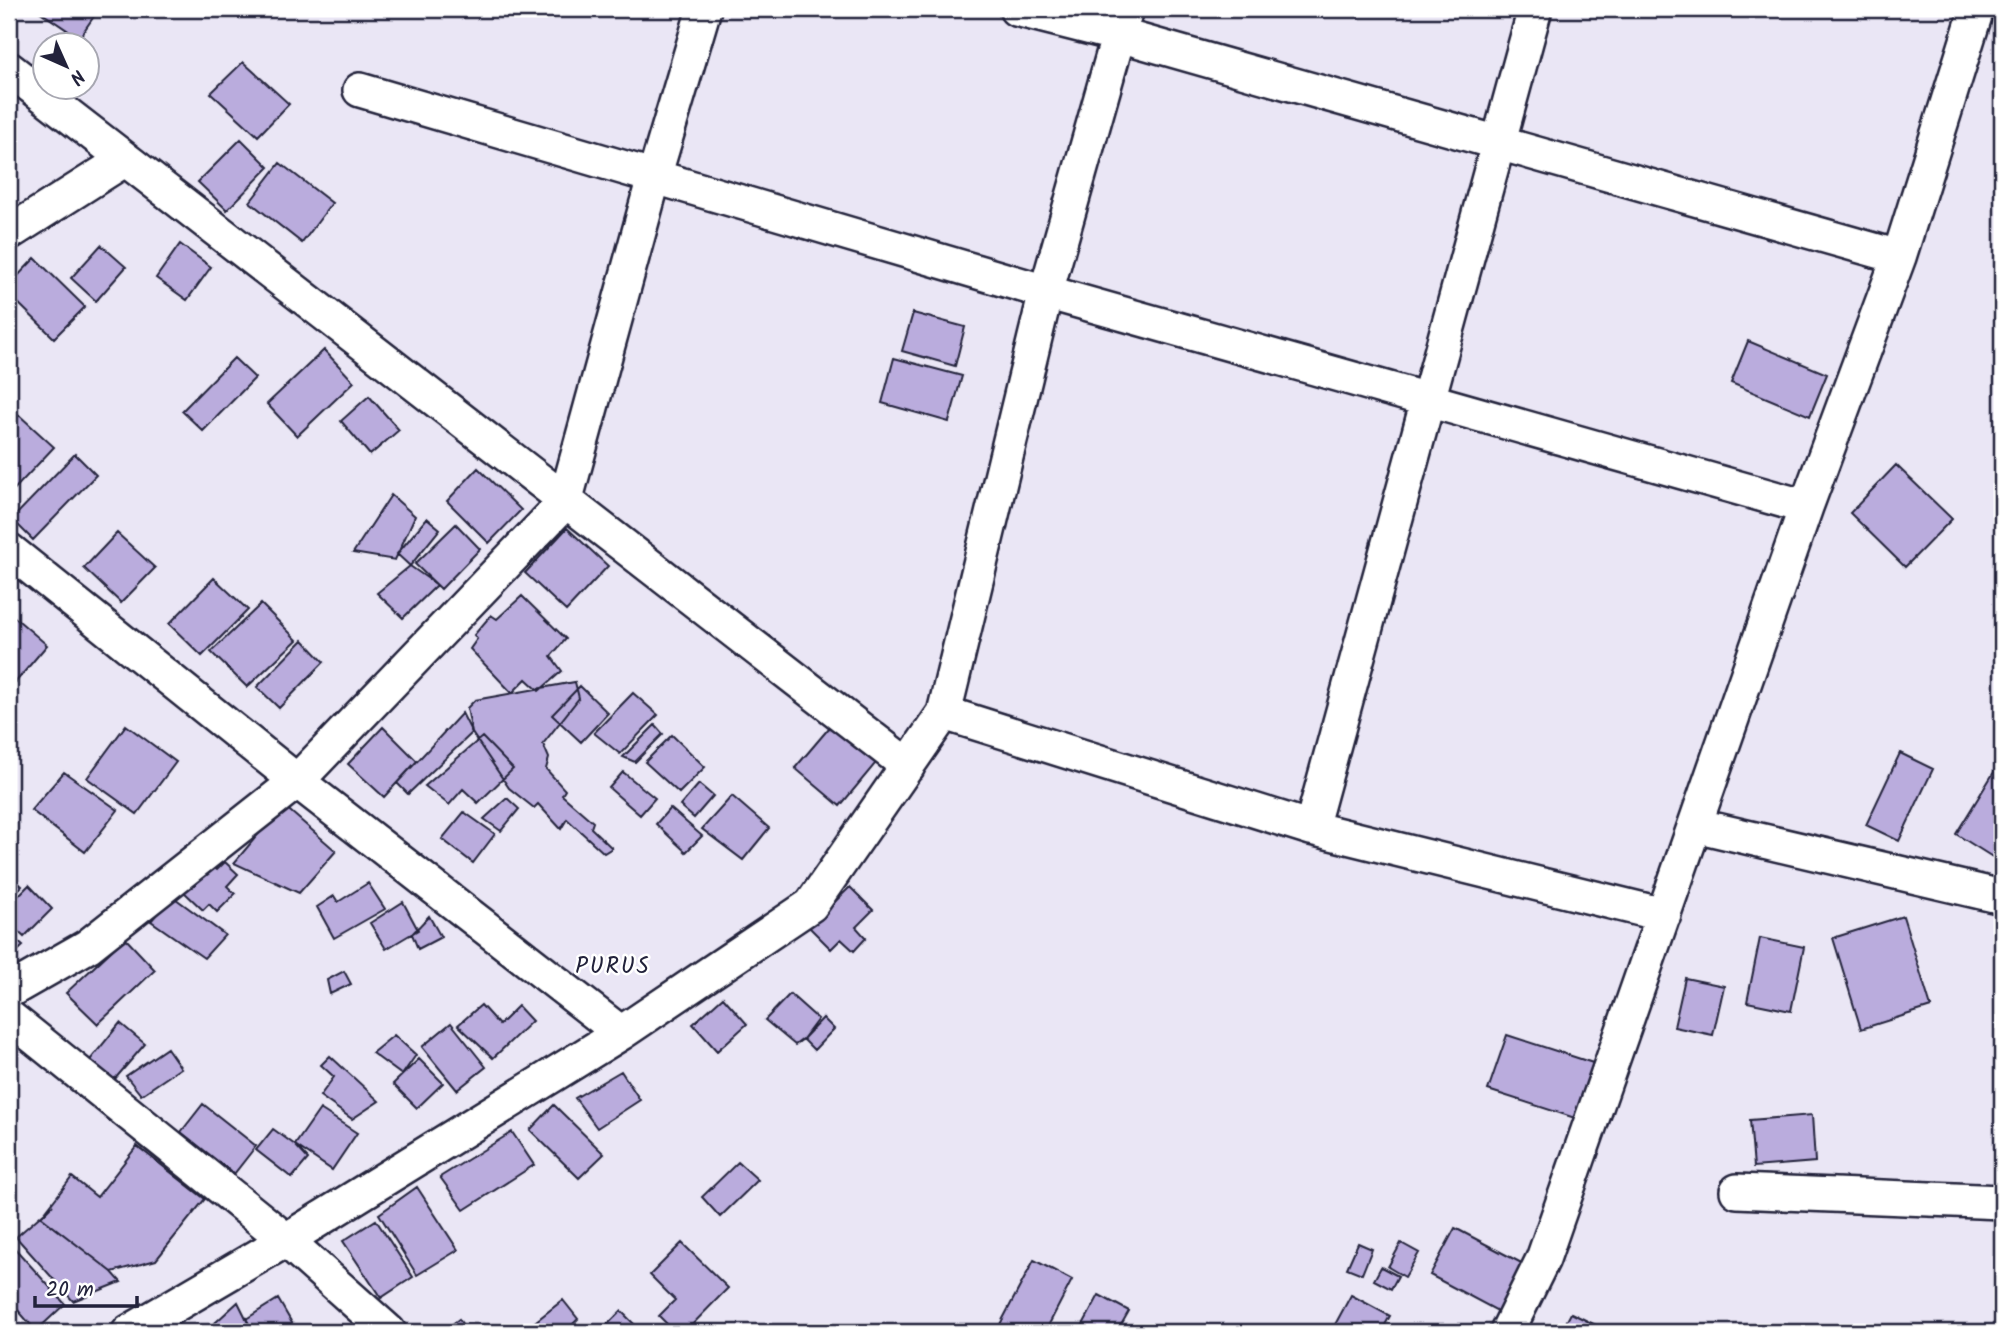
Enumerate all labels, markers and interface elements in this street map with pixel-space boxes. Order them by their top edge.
north arrow [32,32,102,102]
text: N [62,62,91,91]
district label: PURUS [575,949,651,985]
scale bar [35,1264,136,1308]
text: 20 m [46,1274,94,1307]

